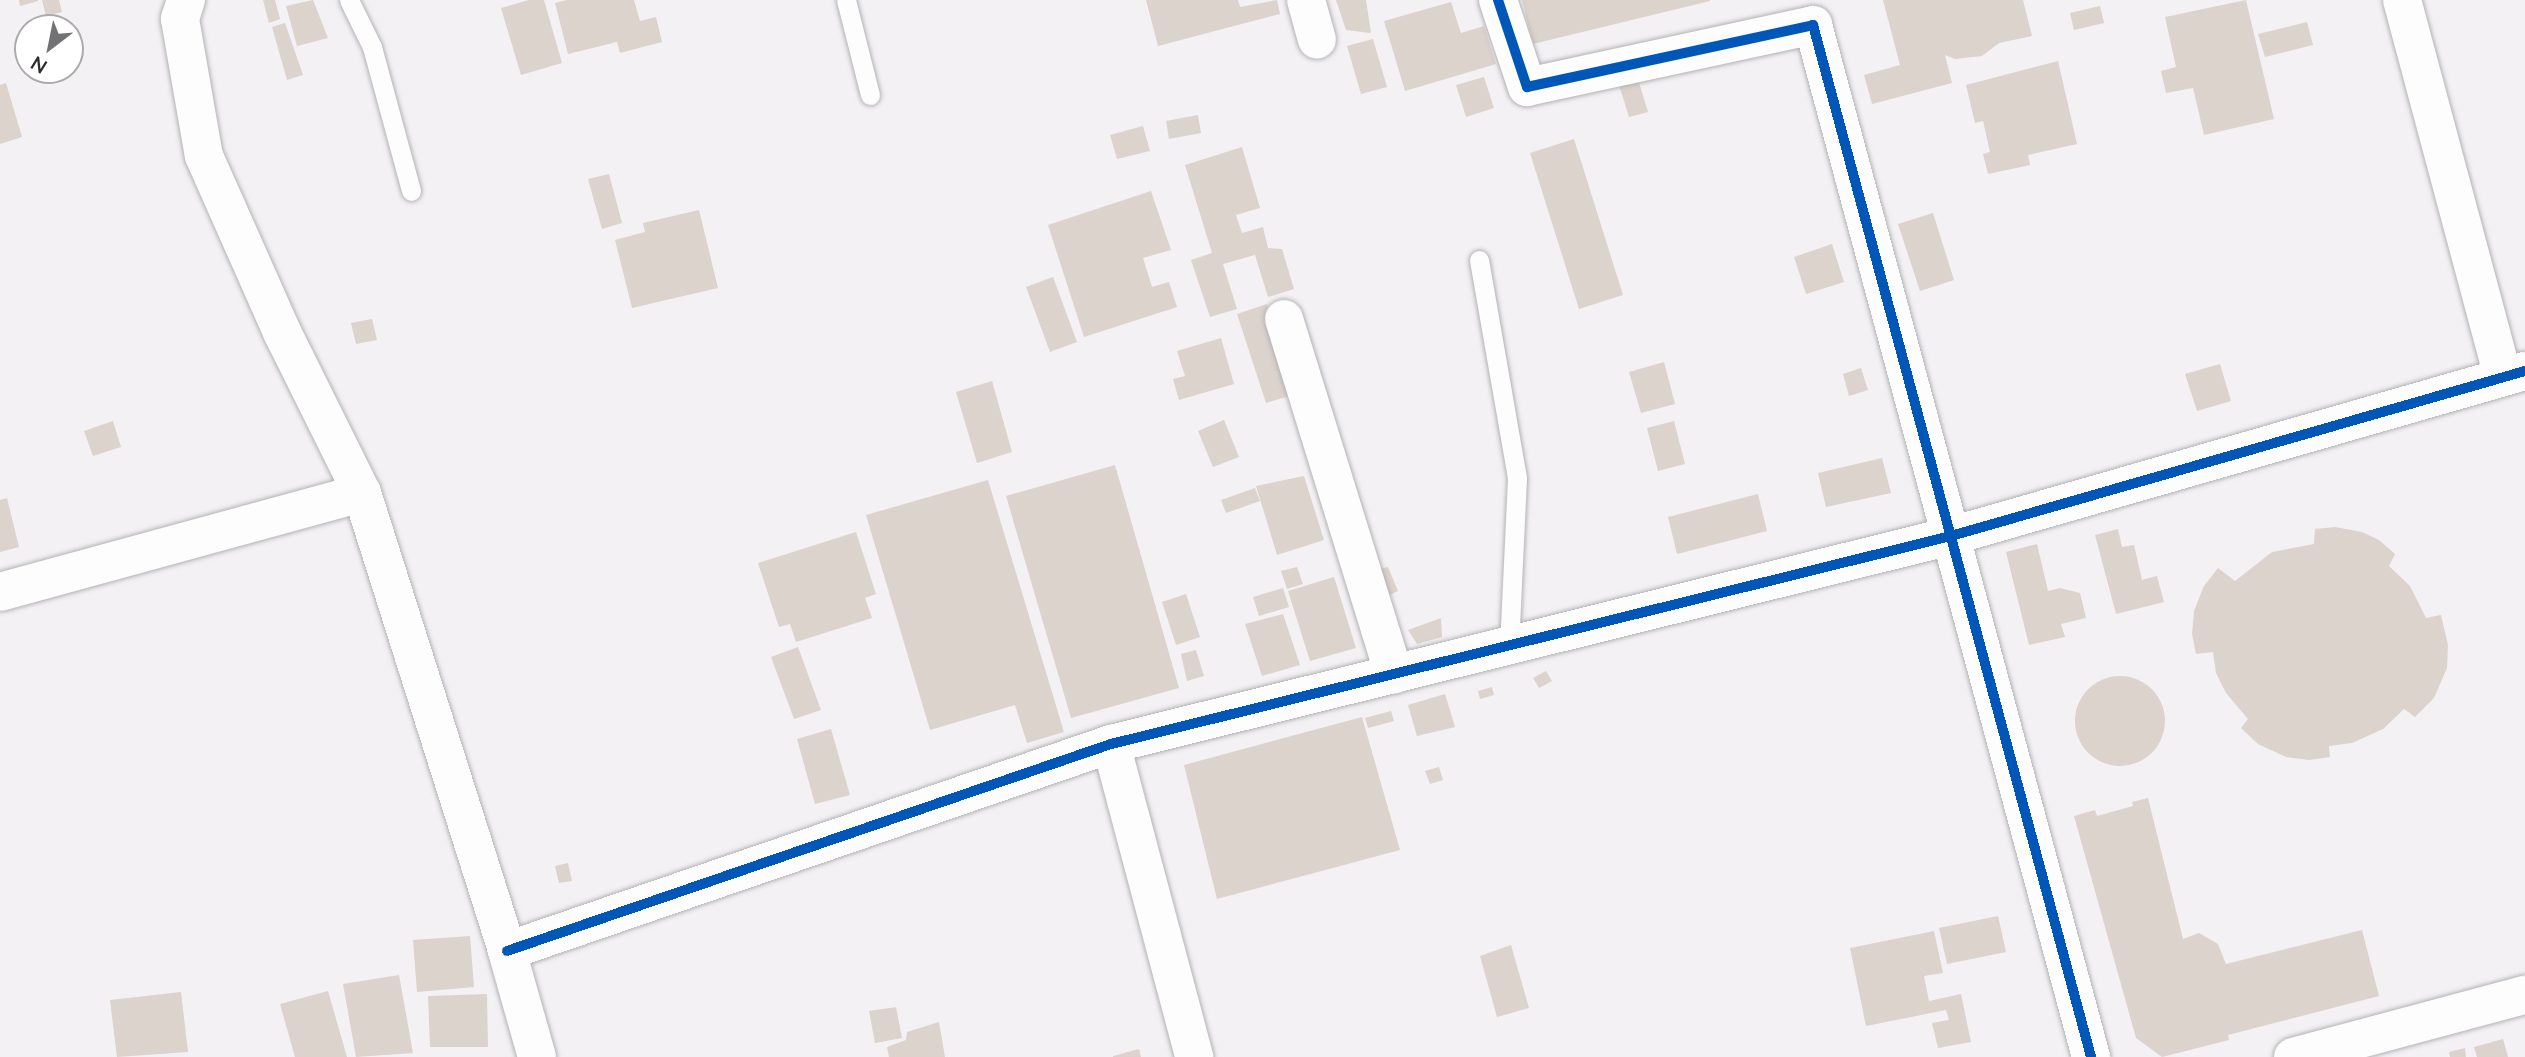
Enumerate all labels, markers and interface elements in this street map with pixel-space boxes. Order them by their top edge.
north arrow [14,14,84,84]
text: N [26,52,51,79]

